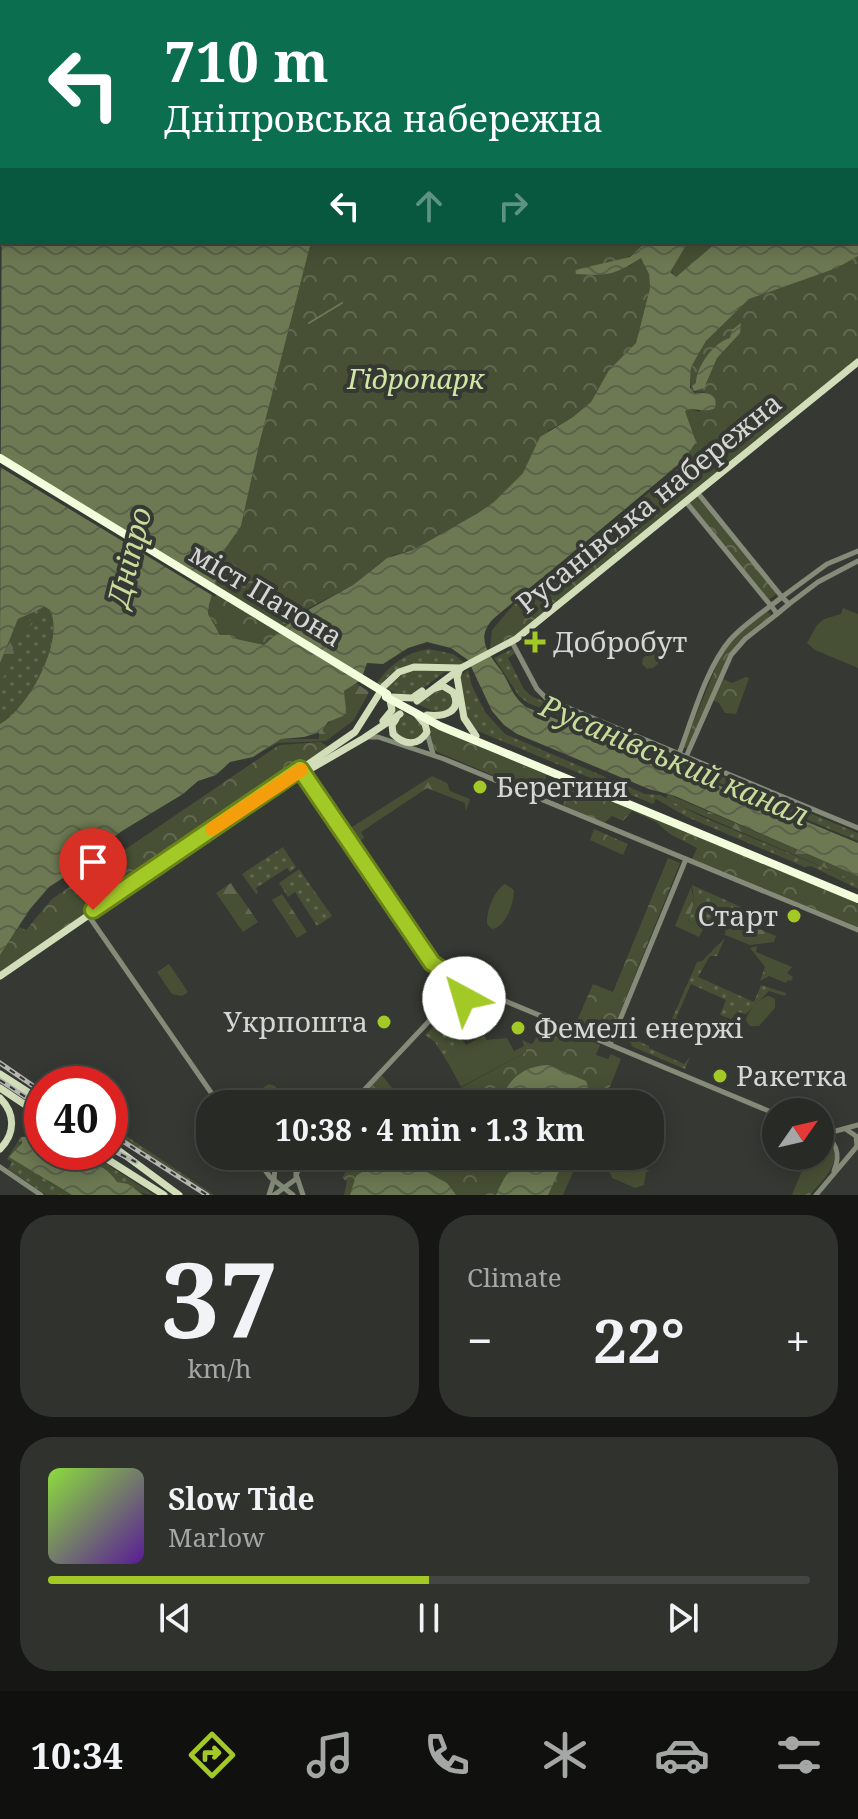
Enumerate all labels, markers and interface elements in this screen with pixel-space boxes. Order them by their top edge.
text: 710 m [164,22,329,98]
icon: left [32,32,136,136]
text: Дніпровська набережна [164,94,603,143]
icon: left [323,184,367,228]
icon: ahead [407,184,451,228]
icon: right [491,184,535,228]
park label: Гідропарк [346,359,486,397]
street label: Русанівська набережна [508,383,789,621]
water label: Дніпро [96,503,161,614]
street label: міст Патона [183,533,350,655]
place label: Добробут [553,622,688,660]
marker: Добробут [524,631,546,653]
water label: Русанівський канал [533,684,816,835]
place label: Берегиня [496,767,628,805]
marker: Берегиня [471,778,489,796]
pin [59,828,127,910]
icon: arrive [71,840,115,884]
place label: Старт [697,896,778,934]
marker: Старт [785,907,803,925]
position arrow [422,956,506,1040]
place label: Укрпошта [224,1002,368,1040]
place label: Фемелі енержі [534,1008,744,1046]
marker: Укрпошта [375,1013,393,1031]
marker: Фемелі енержі [509,1019,527,1037]
place label: Ракетка [736,1056,848,1094]
speed limit sign: 40 [24,1066,128,1170]
marker: Ракетка [711,1067,729,1085]
north arrow [762,1098,834,1170]
map controls [762,1098,834,1170]
text: 10:38 · 4 min · 1.3 km [275,1109,585,1150]
text: 37 [161,1227,278,1368]
text: Climate [467,1259,562,1295]
text: 22° [593,1299,685,1381]
text: − [467,1310,492,1370]
text: + [785,1310,810,1370]
text: km/h [188,1350,251,1386]
text: Slow Tide [168,1478,315,1519]
text: Marlow [168,1519,265,1555]
icon: previous [153,1596,197,1640]
icon: pause [407,1596,451,1640]
icon: next [661,1596,705,1640]
icon: directions [184,1727,240,1783]
icon: music [302,1727,358,1783]
icon: phone [419,1727,475,1783]
icon: climate [537,1727,593,1783]
icon: car [654,1727,710,1783]
icon: filters [771,1727,827,1783]
text: 10:34 [31,1731,123,1780]

